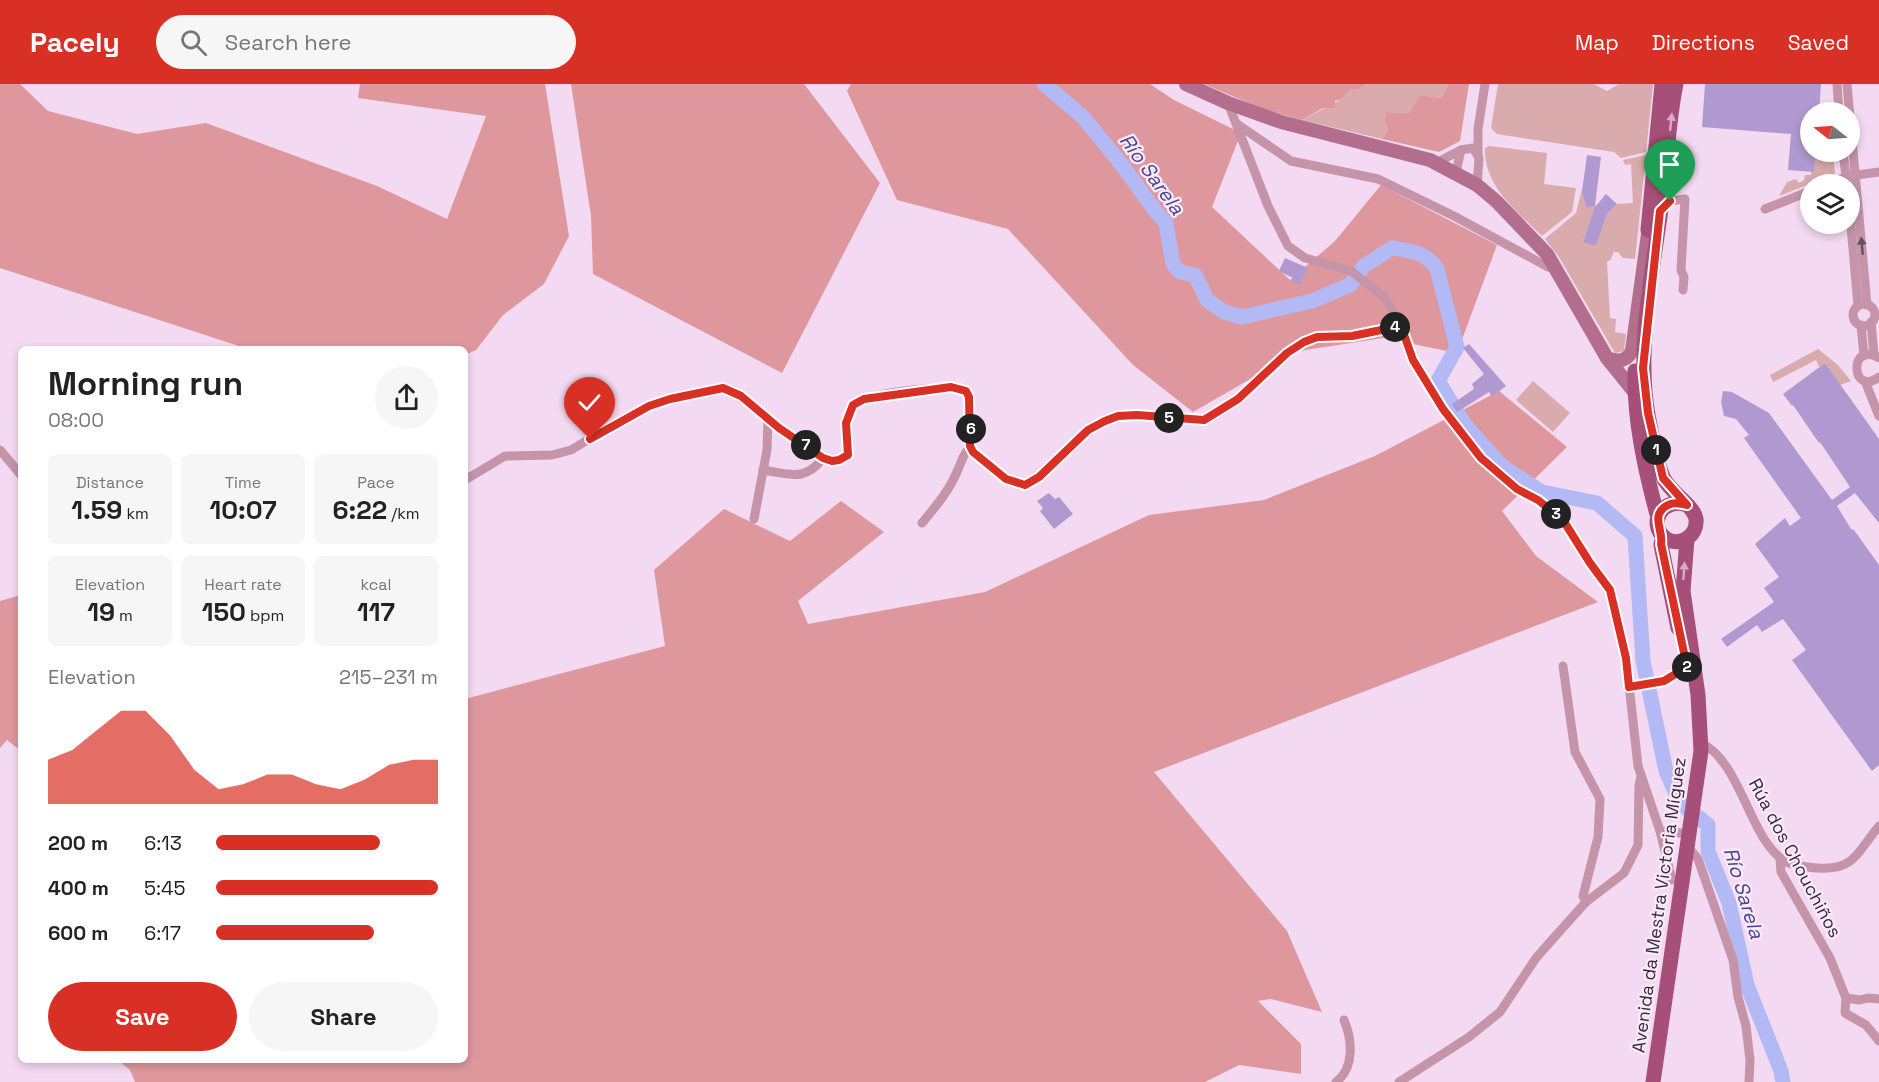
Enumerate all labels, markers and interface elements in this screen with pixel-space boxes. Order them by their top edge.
search box [156,15,576,69]
text: Pacely [30,24,120,60]
icon: search [177,26,210,59]
text: Search here [225,28,352,56]
text: Map [1575,29,1619,56]
text: Directions [1652,29,1755,56]
text: Saved [1788,29,1849,56]
north arrow [1800,102,1860,162]
map controls [1800,102,1860,234]
one-way arrow [1666,112,1676,131]
water label: Río Sarela [1114,128,1190,220]
pin [1644,139,1695,201]
icon: arrive [1653,148,1686,181]
button: layers [1800,174,1860,234]
one-way arrow [1857,237,1867,256]
pin: 4 [1380,312,1410,342]
text: 4 [1390,316,1400,337]
text: Morning run [48,363,243,405]
button: share [375,366,438,429]
pin [564,377,615,439]
icon: check [573,386,606,419]
pin: 5 [1154,403,1184,433]
text: 08:00 [48,407,104,433]
text: 5 [1164,407,1174,428]
pin: 6 [956,414,986,444]
text: 6 [966,418,976,439]
pin: 7 [791,430,821,460]
text: 7 [802,434,810,455]
pin: 1 [1641,435,1671,465]
text: 1 [1652,439,1660,460]
text: Distance [76,472,144,493]
text: Time [225,472,261,493]
text: Pace [357,472,395,493]
text: 1.59 [71,493,122,527]
text: 10:07 [209,493,277,527]
text: 6:22 [332,493,387,527]
pin: 3 [1541,499,1571,529]
text: km [122,503,149,524]
text: /km [387,503,420,524]
text: 3 [1551,503,1561,524]
one-way arrow [1679,561,1689,580]
text: Elevation [75,574,145,595]
text: Heart rate [204,574,282,595]
text: kcal [361,574,391,595]
text: 19 [87,595,115,629]
text: 150 [202,595,246,629]
text: 117 [357,595,395,629]
text: m [115,605,133,626]
text: bpm [246,605,284,626]
pin: 2 [1672,652,1702,682]
text: 2 [1682,656,1692,677]
text: Elevation [48,664,136,690]
text: 215–231 m [339,664,438,690]
street label: Avenida da Mestra Victoria Míguez [1626,756,1691,1054]
street label: Rúa dos Chouchiños [1744,774,1847,941]
text: 200 m [48,830,108,856]
text: 6:13 [144,830,182,856]
water label: Río Sarela [1718,844,1770,942]
text: 400 m [48,875,109,901]
text: 5:45 [144,875,186,901]
text: 600 m [48,920,108,946]
text: 6:17 [144,920,181,946]
button: Save [48,982,237,1051]
button: Share [249,982,438,1051]

